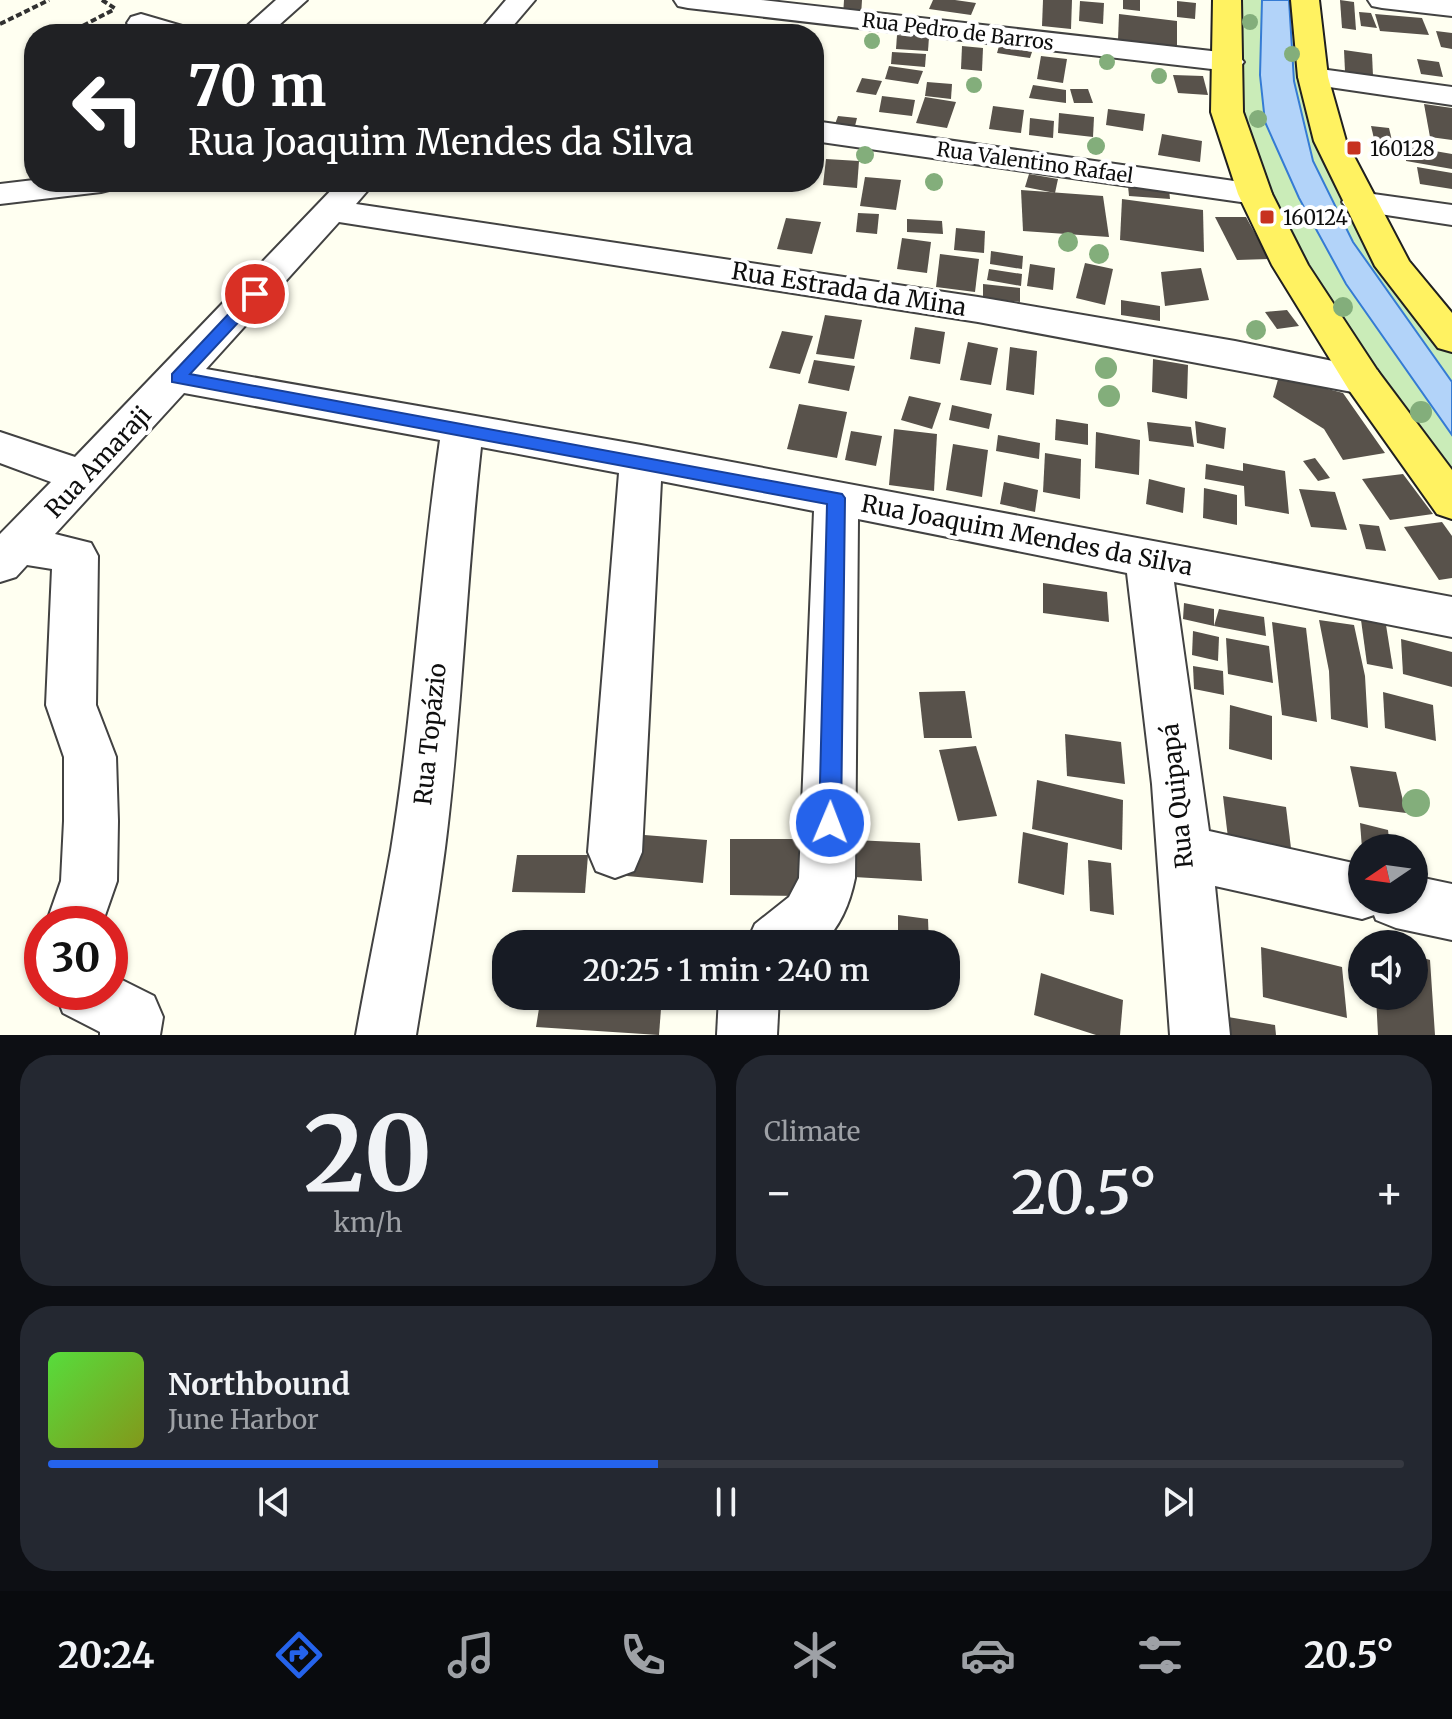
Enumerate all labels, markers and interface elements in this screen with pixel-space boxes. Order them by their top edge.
street label: Rua Pedro de Barros [861,7,1055,55]
text: 70 m [188,51,326,121]
icon: left [56,56,160,160]
text: Rua Joaquim Mendes da Silva [188,120,694,165]
street label: Rua Valentino Rafael [935,136,1135,188]
place label: 160128 [1370,136,1435,161]
marker: 160128 [1345,139,1363,157]
place label: 160124 [1283,205,1348,230]
marker: 160124 [1258,208,1276,226]
street label: Rua Estrada da Mina [729,255,969,323]
pin [221,260,289,328]
icon: arrive [233,272,277,316]
street label: Rua Amaraji [38,400,158,524]
street label: Rua Joaquim Mendes da Silva [859,488,1196,582]
street label: Rua Topázio [407,662,453,806]
street label: Rua Quipapá [1154,722,1200,870]
position arrow [788,781,872,865]
north arrow [1348,834,1428,914]
map controls [1348,834,1428,1010]
speed limit sign: 30 [24,906,128,1010]
button: sound [1348,930,1428,1010]
text: 20:25 · 1 min · 240 m [583,951,869,989]
text: 20 [304,1089,432,1219]
text: Climate [764,1115,860,1148]
text: 20.5° [1011,1155,1157,1230]
text: − [764,1165,793,1220]
text: + [1375,1165,1404,1220]
text: km/h [334,1206,402,1239]
text: Northbound [168,1365,350,1403]
text: June Harbor [168,1403,319,1436]
icon: previous [252,1480,296,1524]
icon: pause [704,1480,748,1524]
icon: next [1156,1480,1200,1524]
icon: directions [271,1627,327,1683]
icon: music [443,1627,499,1683]
icon: phone [615,1627,671,1683]
icon: climate [787,1627,843,1683]
icon: car [960,1627,1016,1683]
icon: filters [1132,1627,1188,1683]
text: 20:24 [58,1633,154,1678]
text: 20.5° [1304,1633,1394,1678]

